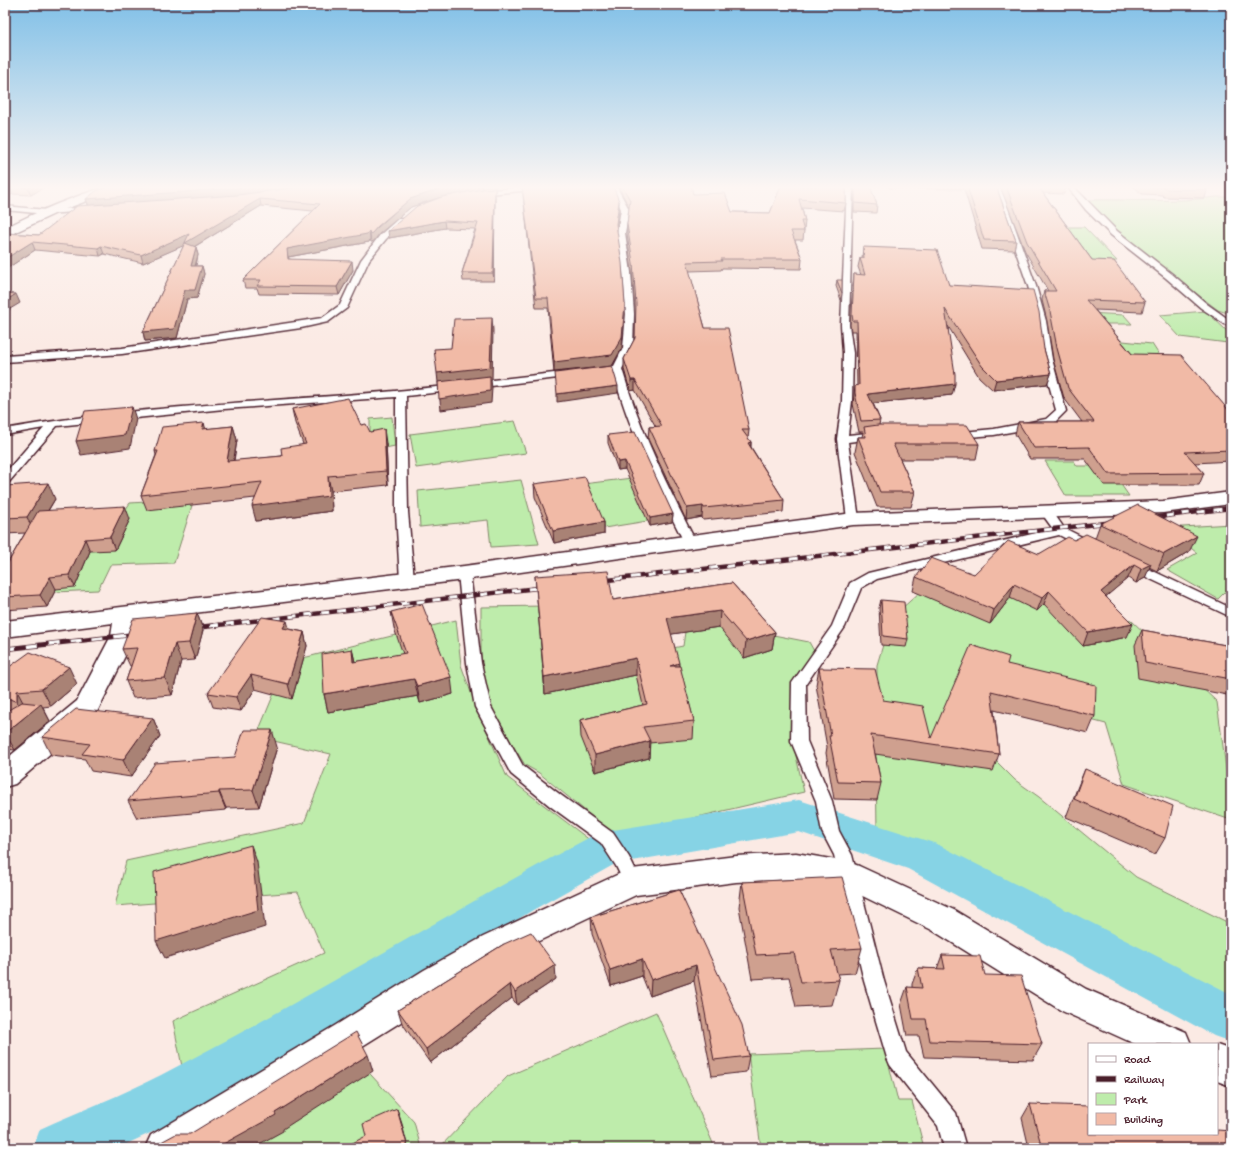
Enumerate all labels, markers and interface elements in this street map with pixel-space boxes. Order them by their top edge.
legend [1088,1043,1218,1135]
text: Road [1124,1054,1151,1068]
text: Railway [1124,1074,1164,1088]
text: Park [1123,1094,1149,1108]
text: Building [1123,1114,1163,1128]

